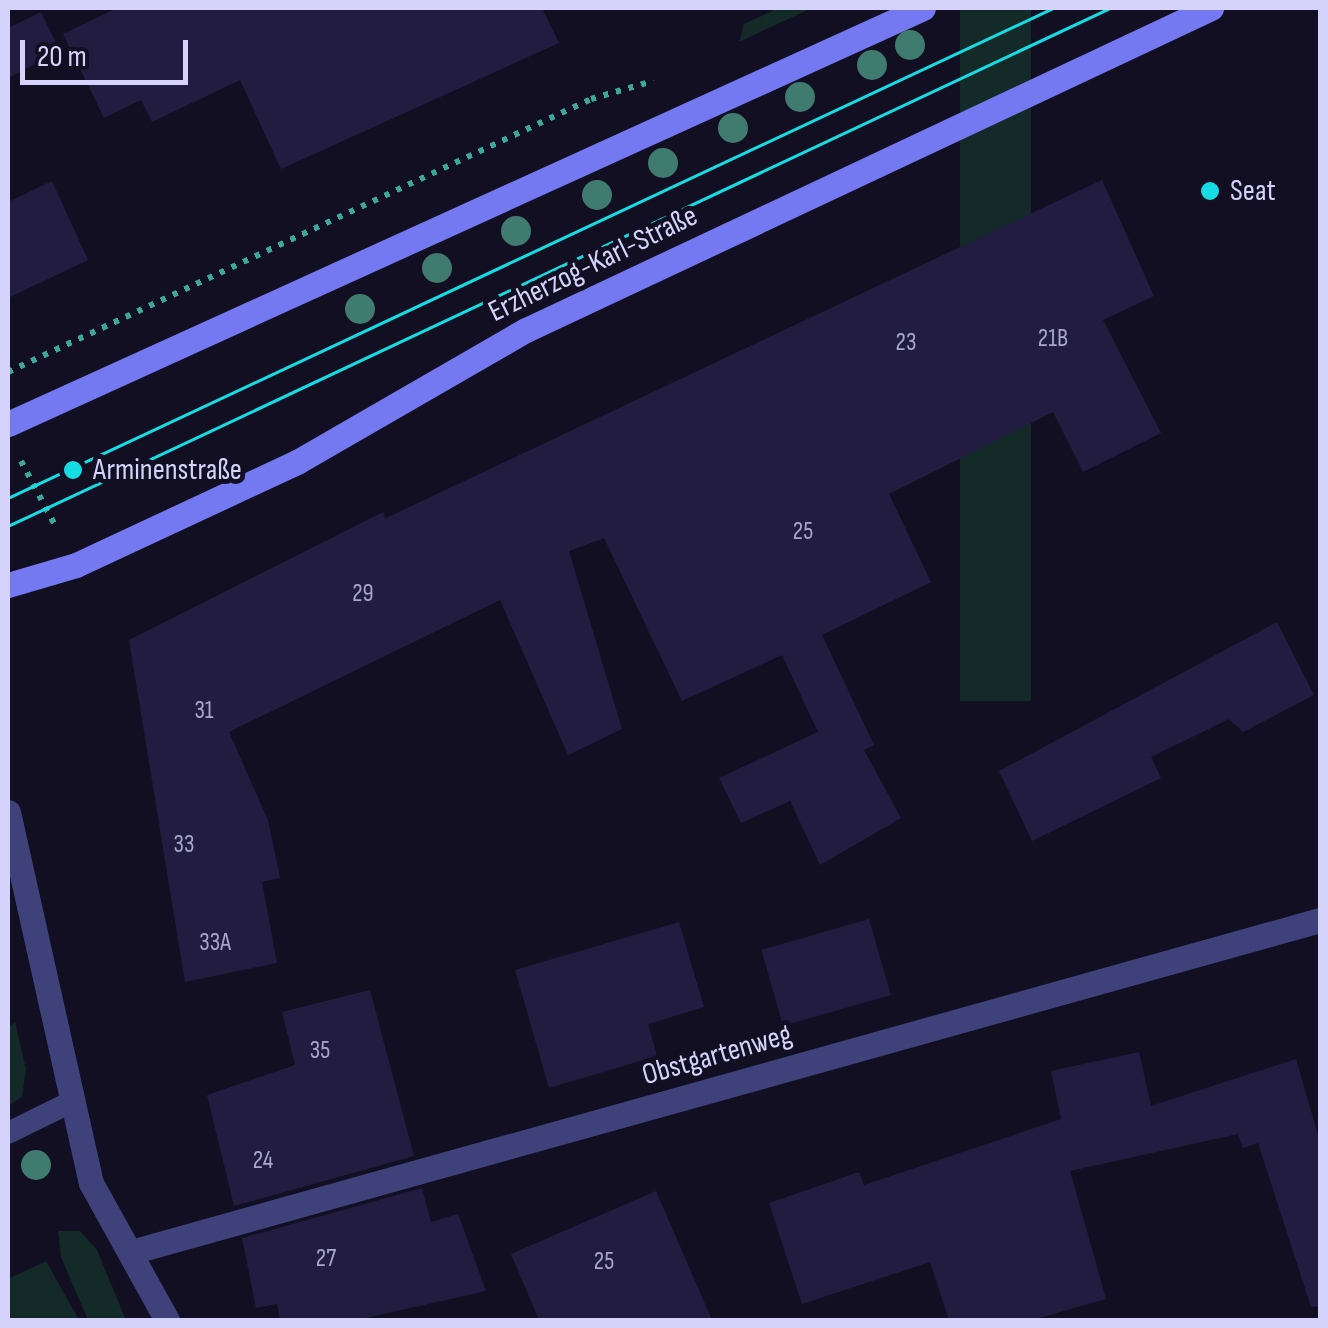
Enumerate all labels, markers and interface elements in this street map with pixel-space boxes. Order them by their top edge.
scale bar [25,20,192,82]
text: 20 m [37,39,87,75]
place label: Seat [1230,173,1276,209]
marker: Seat [1199,180,1221,202]
street label: Erzherzog-Karl-Straße [483,198,703,330]
house number: 21B [1038,324,1068,354]
house number: 23 [896,328,916,358]
place label: Arminenstraße [93,452,242,488]
marker: Arminenstraße [62,459,84,481]
house number: 25 [793,517,813,547]
house number: 29 [352,579,374,609]
house number: 31 [194,696,214,726]
house number: 33 [174,830,194,860]
house number: 33A [199,928,231,958]
street label: Obstgartenweg [638,1016,796,1094]
house number: 35 [310,1036,330,1066]
house number: 24 [253,1146,273,1176]
house number: 27 [316,1244,336,1274]
house number: 25 [594,1247,614,1277]

